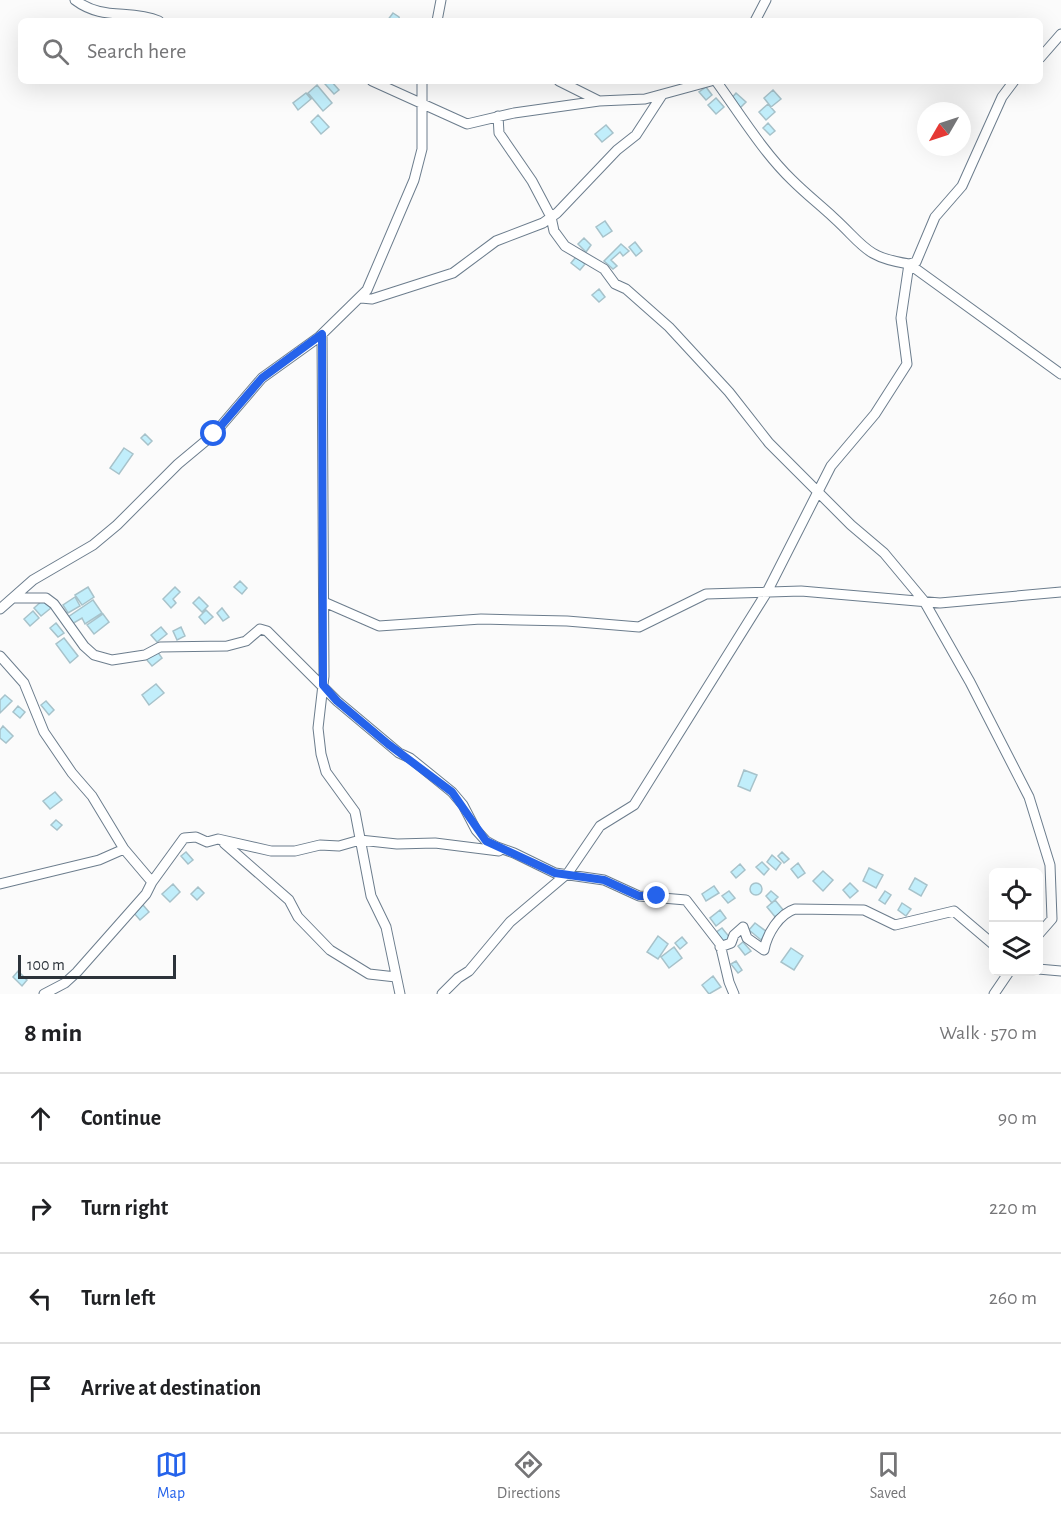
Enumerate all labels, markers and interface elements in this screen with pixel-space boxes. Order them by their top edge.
search box [18,18,1043,84]
icon: search [39,35,72,68]
text: Search here [87,40,186,62]
north arrow [917,102,971,156]
route start [200,420,226,446]
map controls [989,868,1043,976]
button: locate [989,868,1043,922]
route end [643,882,669,908]
button: layers [989,922,1043,976]
scale bar [18,952,176,980]
text: 100 m [27,957,65,973]
text: 8 min [24,1020,82,1046]
text: Walk · 570 m [939,1023,1037,1043]
icon: ahead [24,1102,57,1135]
text: Continue [81,1107,161,1129]
text: 90 m [998,1108,1037,1128]
icon: right [24,1192,57,1225]
text: Turn right [81,1197,168,1219]
text: 220 m [989,1198,1037,1218]
icon: left [24,1282,57,1315]
text: Turn left [81,1287,155,1309]
text: 260 m [989,1288,1037,1308]
icon: arrive [24,1372,57,1405]
text: Arrive at destination [81,1377,261,1399]
tab: Map [155,1448,188,1503]
tab: Directions [497,1448,561,1503]
tab: Saved [870,1448,906,1503]

